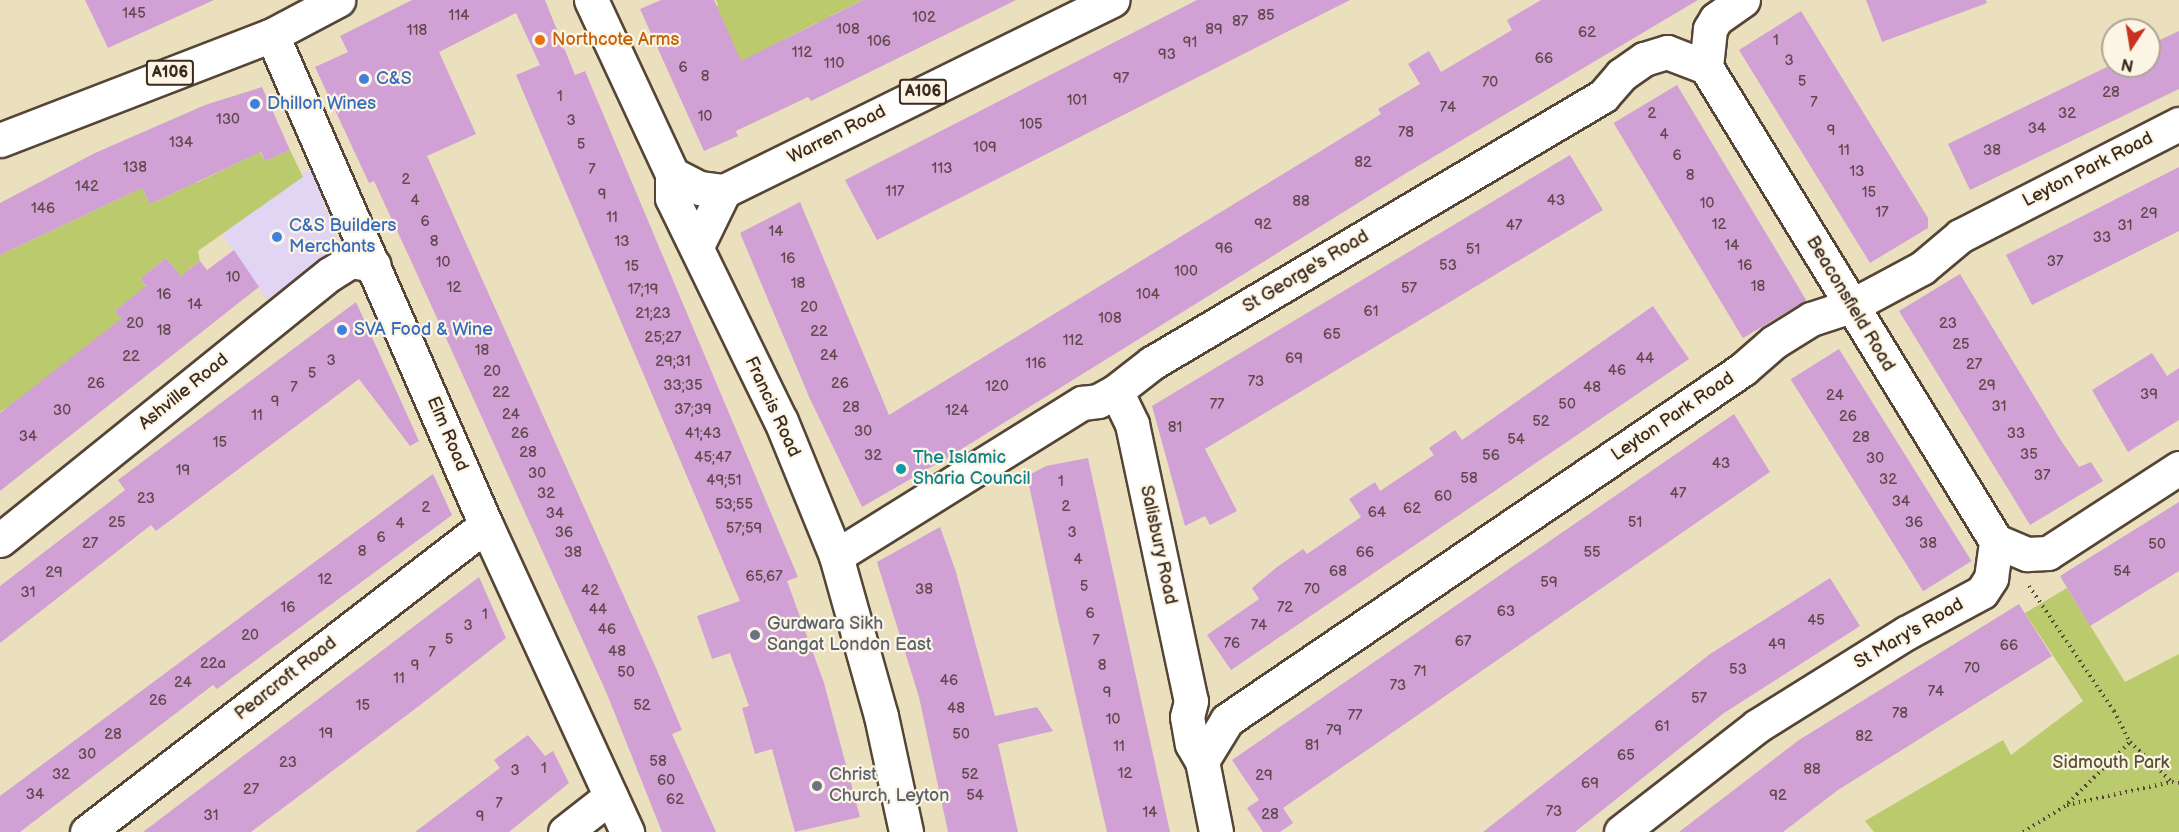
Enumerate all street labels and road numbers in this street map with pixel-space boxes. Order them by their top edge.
road number: A106 [144,60,195,86]
road number: A106 [898,79,948,105]
street label: Warren Road [784,101,890,169]
street label: Leyton Park Road [2019,128,2157,212]
street label: St George's Road [1239,226,1373,318]
street label: Beaconsfield Road [1801,232,1899,376]
street label: Ashville Road [135,349,233,435]
street label: Francis Road [739,353,805,461]
street label: Leyton Park Road [1608,368,1738,466]
street label: Elm Road [422,393,472,475]
street label: Salisbury Road [1135,483,1181,607]
street label: St Mary's Road [1850,594,1968,674]
street label: Pearcroft Road [231,633,341,725]

